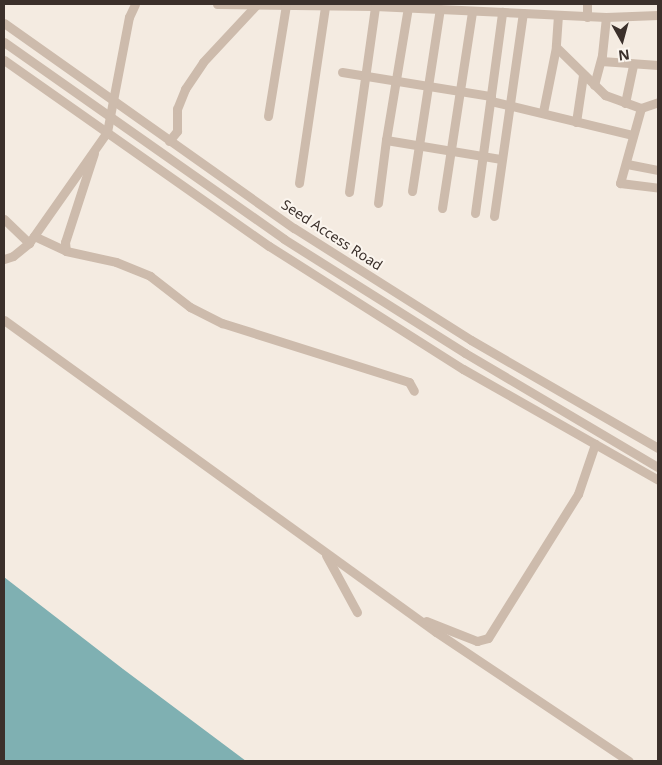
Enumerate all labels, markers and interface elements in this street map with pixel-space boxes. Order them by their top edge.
north arrow [597,15,647,65]
text: N [617,45,631,66]
street label: Seed Access Road [278,196,386,274]

